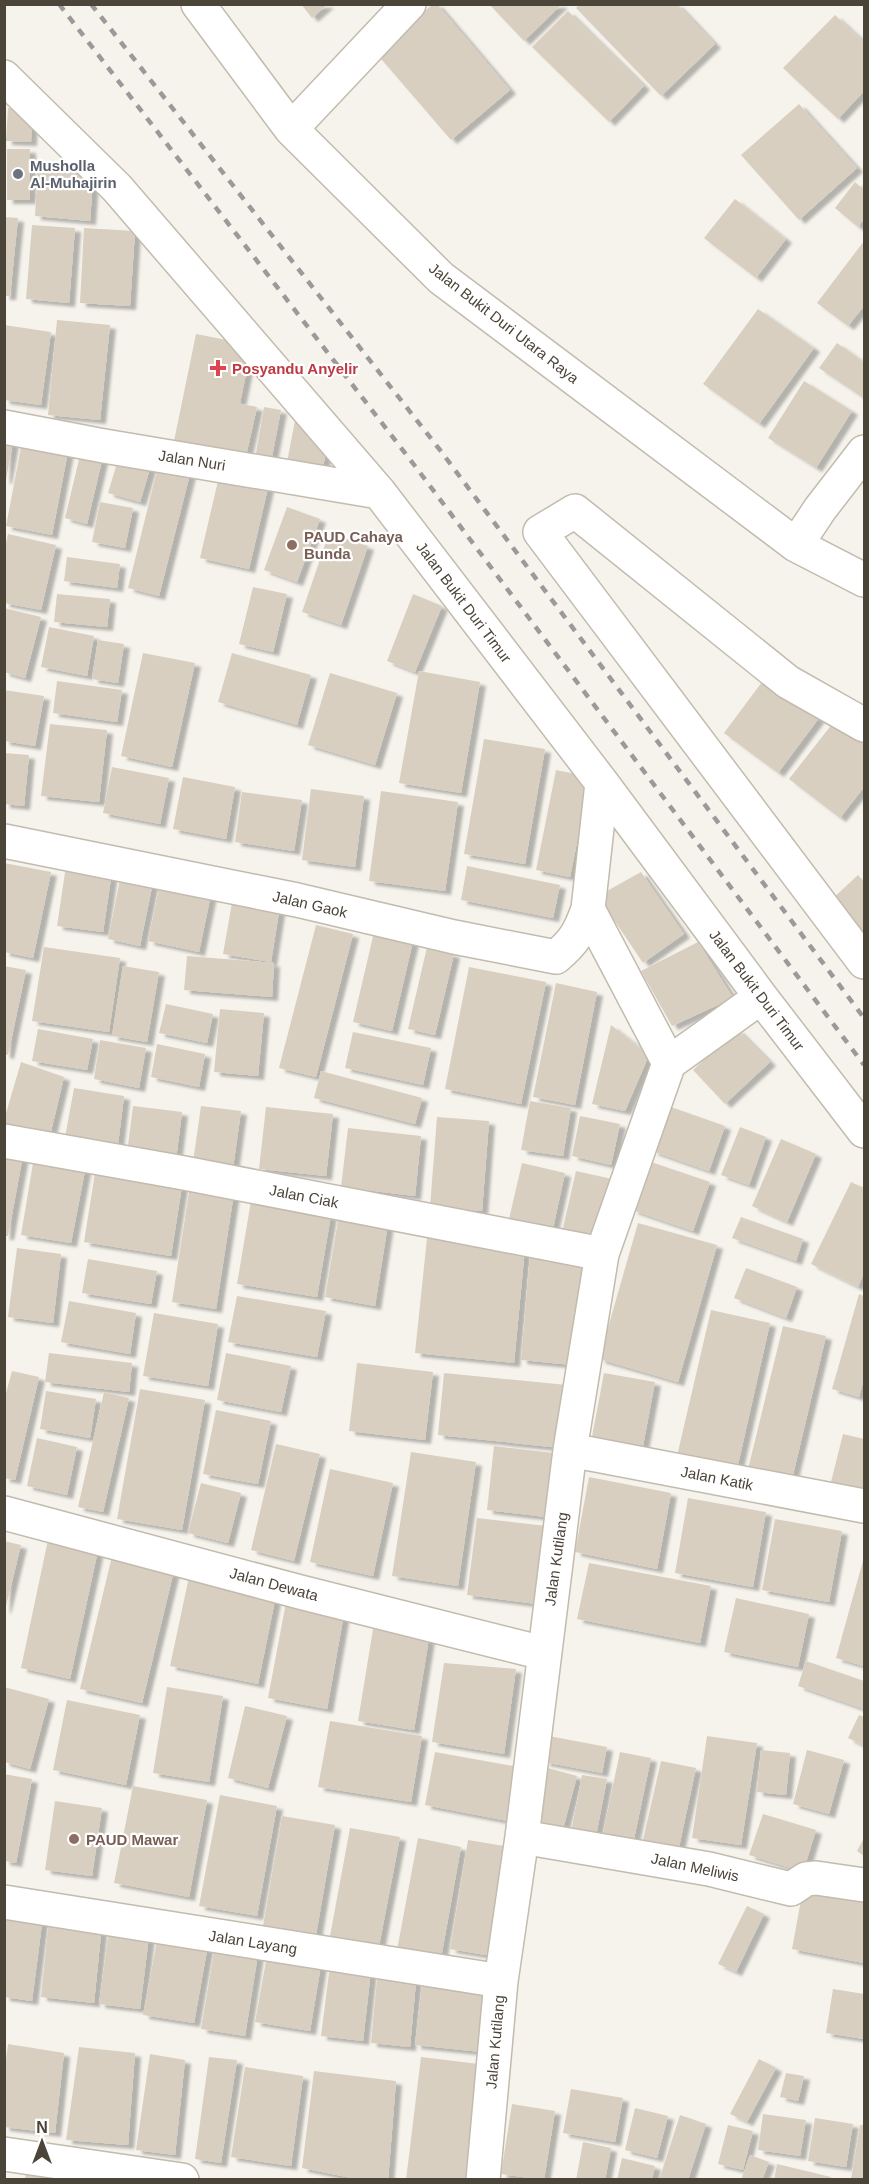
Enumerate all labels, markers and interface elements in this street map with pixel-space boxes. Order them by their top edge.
place label: Musholla Al-Muhajirin [30,157,117,191]
marker: Musholla Al-Muhajirin [11,167,25,181]
street label: Jalan Bukit Duri Utara Raya [426,259,583,387]
marker: Posyandu Anyelir [209,359,227,377]
place label: Posyandu Anyelir [232,360,358,377]
street label: Jalan Nuri [157,446,227,474]
place label: PAUD Cahaya Bunda [304,528,404,562]
marker: PAUD Cahaya Bunda [285,538,299,552]
street label: Jalan Bukit Duri Timur [413,538,515,666]
street label: Jalan Gaok [271,887,349,921]
street label: Jalan Bukit Duri Timur [706,926,808,1054]
street label: Jalan Ciak [268,1181,340,1211]
street label: Jalan Katik [679,1463,755,1493]
street label: Jalan Kutilang [541,1511,571,1607]
street label: Jalan Dewata [228,1564,321,1604]
place label: PAUD Mawar [86,1831,178,1848]
marker: PAUD Mawar [67,1832,81,1846]
street label: Jalan Meliwis [650,1849,740,1885]
street label: Jalan Layang [208,1927,298,1957]
street label: Jalan Kutilang [482,1994,508,2090]
north arrow [12,2112,72,2172]
text: N [36,2119,48,2136]

